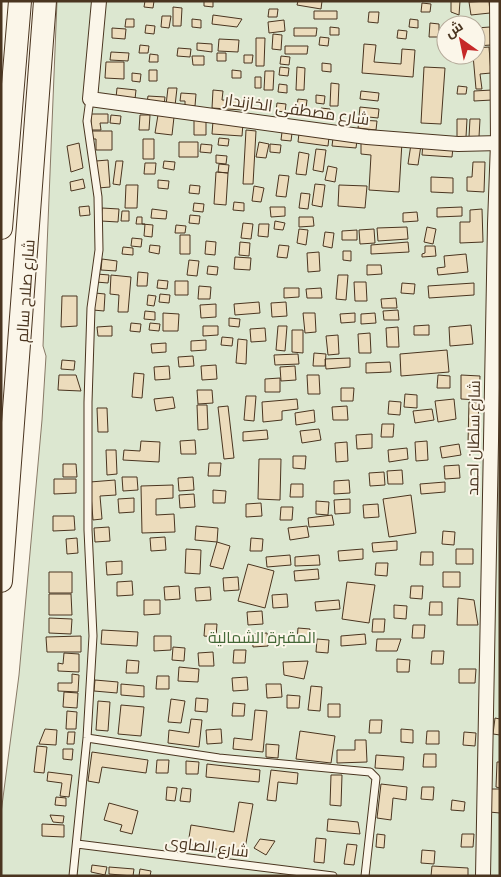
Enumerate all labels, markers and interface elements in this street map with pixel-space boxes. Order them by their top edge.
north arrow [436,15,486,65]
text: ش [441,16,466,42]
street label: شارع مصطفى الخازندار [222,88,371,131]
street label: شارع صلاح سالم [10,239,41,343]
street label: شارع سلطان احمد [461,380,486,496]
park label: المقبرة الشمالية [208,626,316,648]
street label: شارع الصاوى [164,830,250,863]

